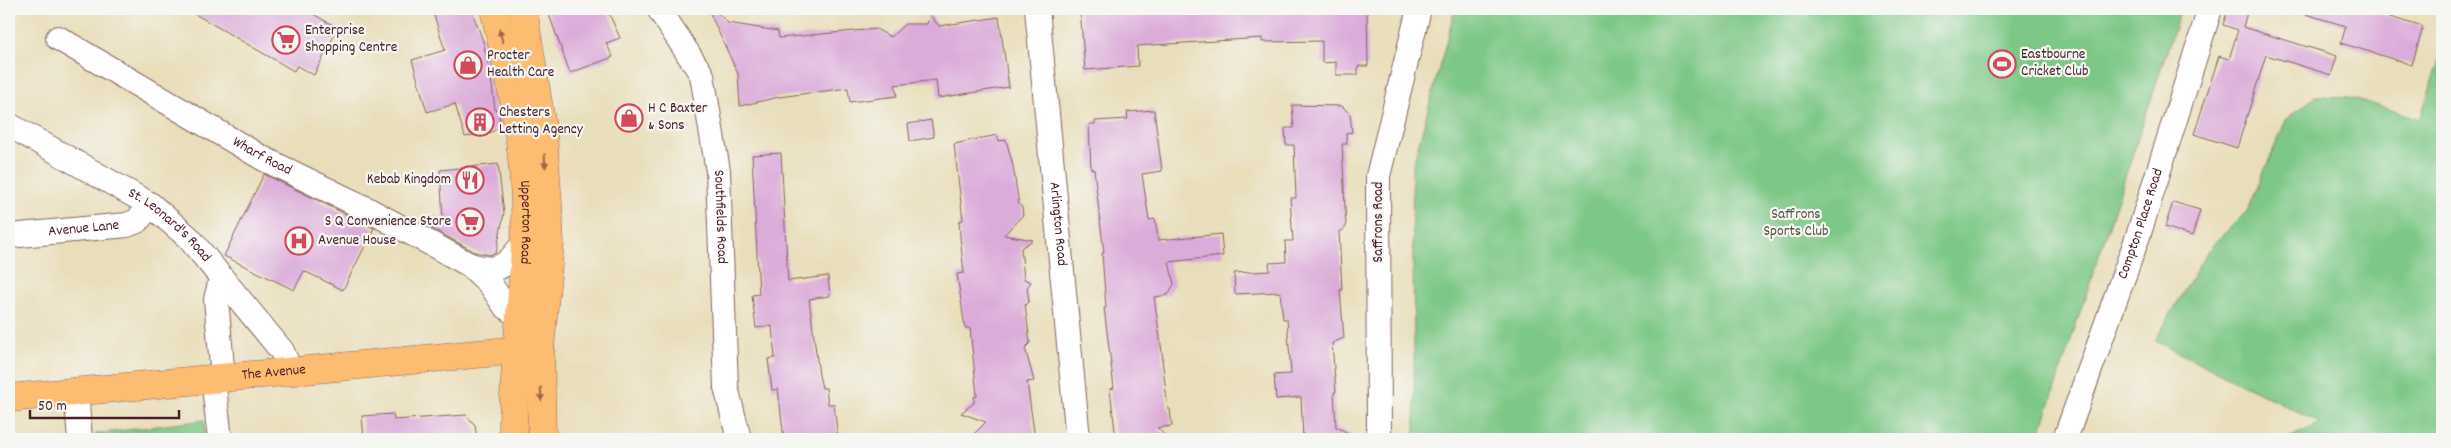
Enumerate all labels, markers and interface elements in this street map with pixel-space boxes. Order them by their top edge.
place label: Enterprise Shopping Centre [305,20,398,59]
supermarket icon: Enterprise Shopping Centre [271,25,301,55]
one-way arrow [497,29,505,44]
place label: Eastbourne Cricket Club [2021,44,2088,83]
place label: Procter Health Care [487,45,555,84]
sports icon: Eastbourne Cricket Club [1987,49,2017,79]
shop icon: Procter Health Care [453,50,483,80]
place label: H C Baxter & Sons [648,98,708,137]
place label: Chesters Letting Agency [499,102,584,141]
shop icon: H C Baxter & Sons [614,103,644,133]
building icon: Chesters Letting Agency [465,107,495,137]
street label: Wharf Road [228,132,295,182]
one-way arrow [541,153,549,169]
restaurant icon: Kebab Kingdom [455,165,485,195]
street label: Compton Place Road [2112,166,2170,283]
place label: Kebab Kingdom [367,169,451,191]
street label: Southfields Road [707,169,732,264]
street label: Upperton Road [513,180,536,265]
street label: Arlington Road [1043,181,1072,267]
street label: Saffrons Road [1368,182,1390,262]
street label: St. Leonard's Road [123,183,216,268]
park label: Saffrons Sports Club [1764,204,1829,243]
supermarket icon: S Q Convenience Store [455,207,485,237]
place label: S Q Convenience Store [325,211,451,233]
street label: Avenue Lane [47,215,121,243]
hospital icon: Avenue House [284,226,314,256]
place label: Avenue House [318,230,397,252]
street label: The Avenue [241,359,307,387]
one-way arrow [537,386,545,402]
scale bar [30,388,179,420]
text: 50 m [38,396,67,418]

